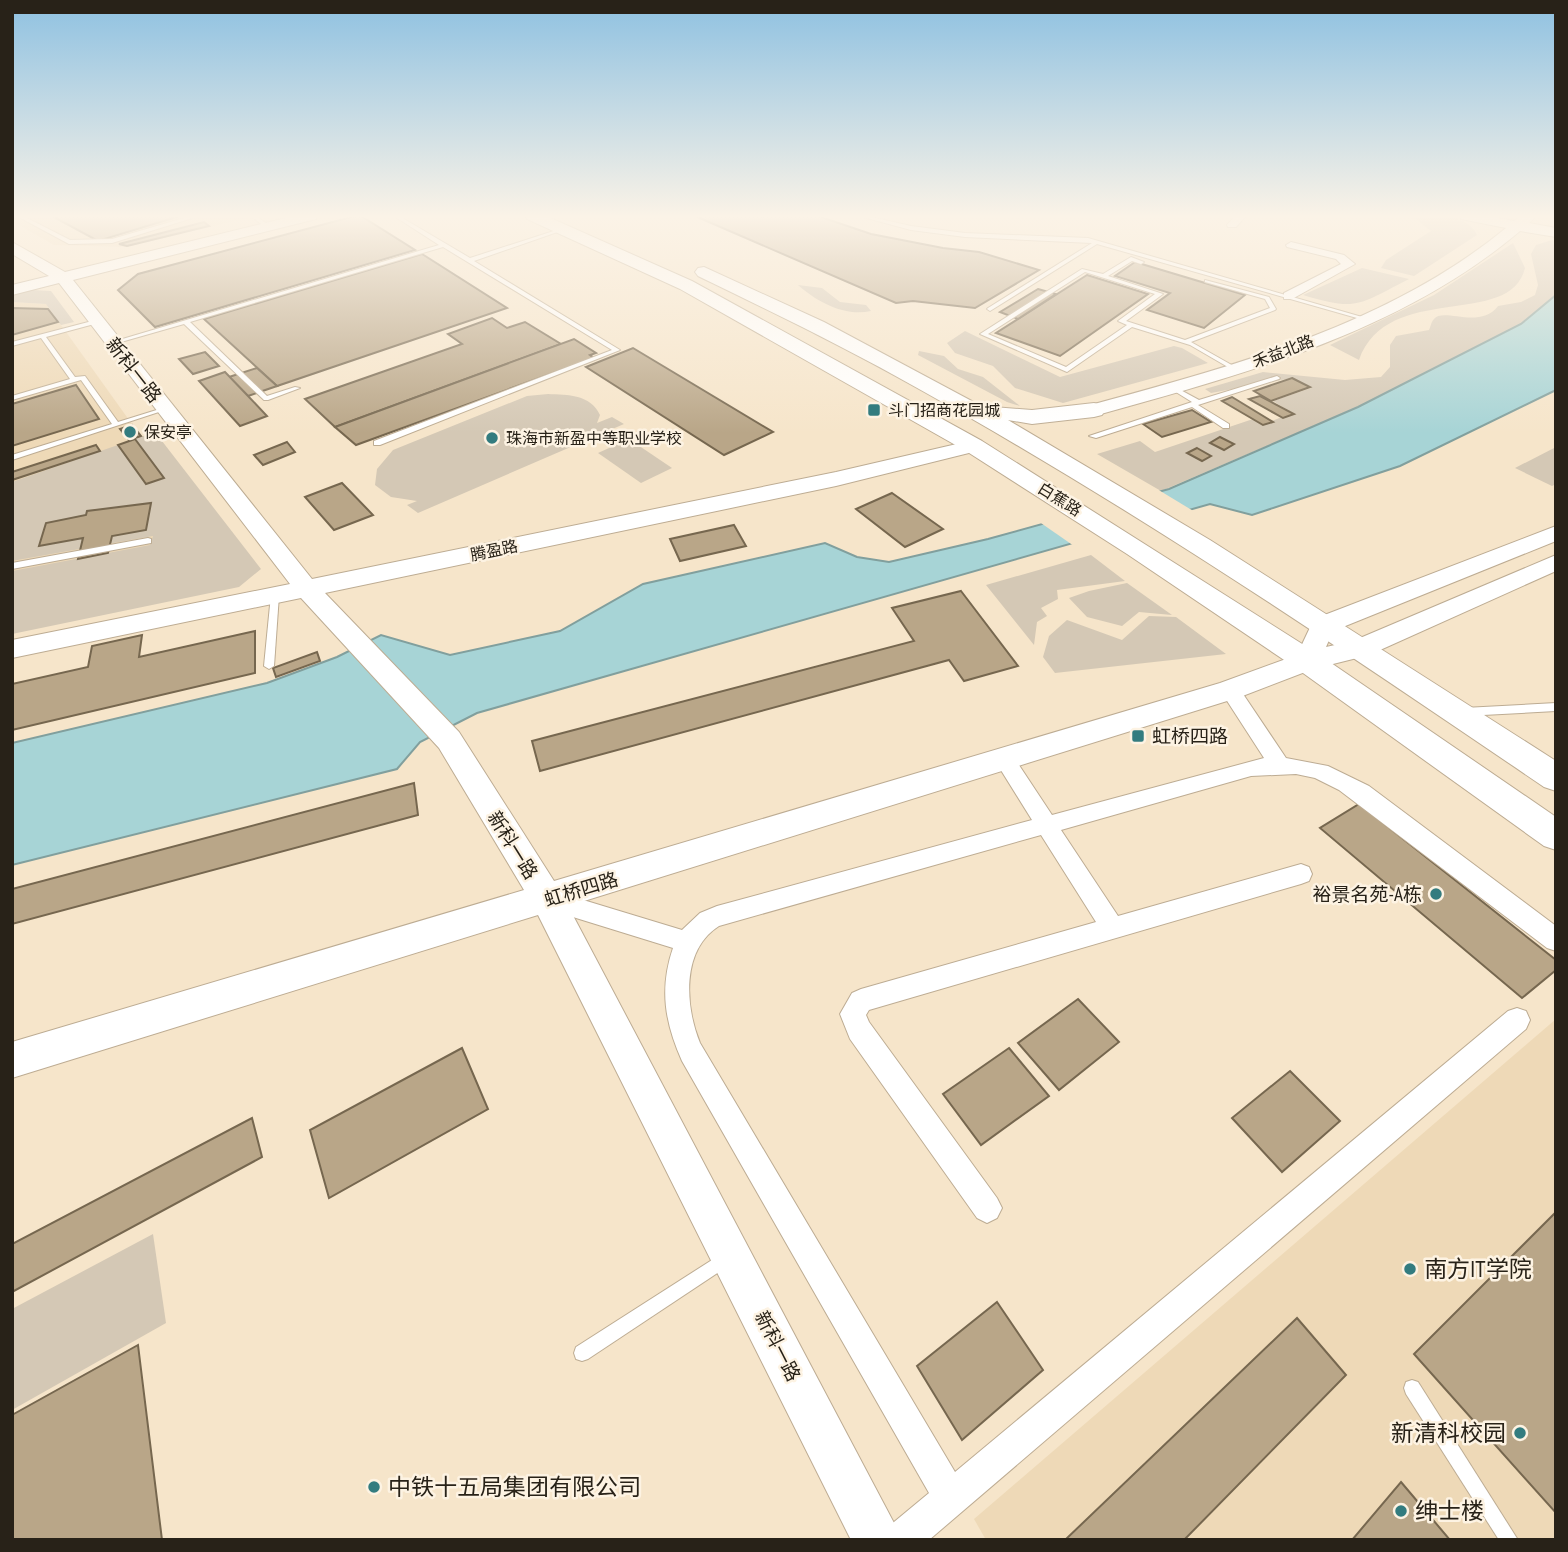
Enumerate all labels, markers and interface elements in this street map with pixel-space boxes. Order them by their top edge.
street label: 禾益北路 [1250,330,1316,372]
street label: 新科一路 [101,333,167,407]
place label: 斗门招商花园城 [888,400,1000,420]
marker: 斗门招商花园城 [866,402,882,418]
place label: 保安亭 [144,422,192,442]
marker: 保安亭 [122,424,138,440]
place label: 珠海市新盈中等职业学校 [506,428,682,448]
marker: 珠海市新盈中等职业学校 [484,430,500,446]
street label: 白蕉路 [1034,478,1086,520]
street label: 腾盈路 [468,535,520,565]
place label: 虹桥四路 [1152,724,1228,748]
marker: 虹桥四路 [1130,728,1146,744]
street label: 新科一路 [483,806,543,884]
street label: 虹桥四路 [541,866,621,912]
place label: 裕景名苑-A栋 [1312,882,1422,906]
marker: 裕景名苑-A栋 [1428,886,1444,902]
place label: 南方IT学院 [1424,1254,1532,1283]
marker: 南方IT学院 [1402,1261,1418,1277]
street label: 新科一路 [750,1307,806,1385]
place label: 新清科校园 [1391,1418,1506,1447]
marker: 新清科校园 [1512,1425,1528,1441]
place label: 中铁十五局集团有限公司 [388,1472,641,1501]
marker: 中铁十五局集团有限公司 [366,1479,382,1495]
place label: 绅士楼 [1415,1496,1484,1525]
marker: 绅士楼 [1393,1503,1409,1519]

